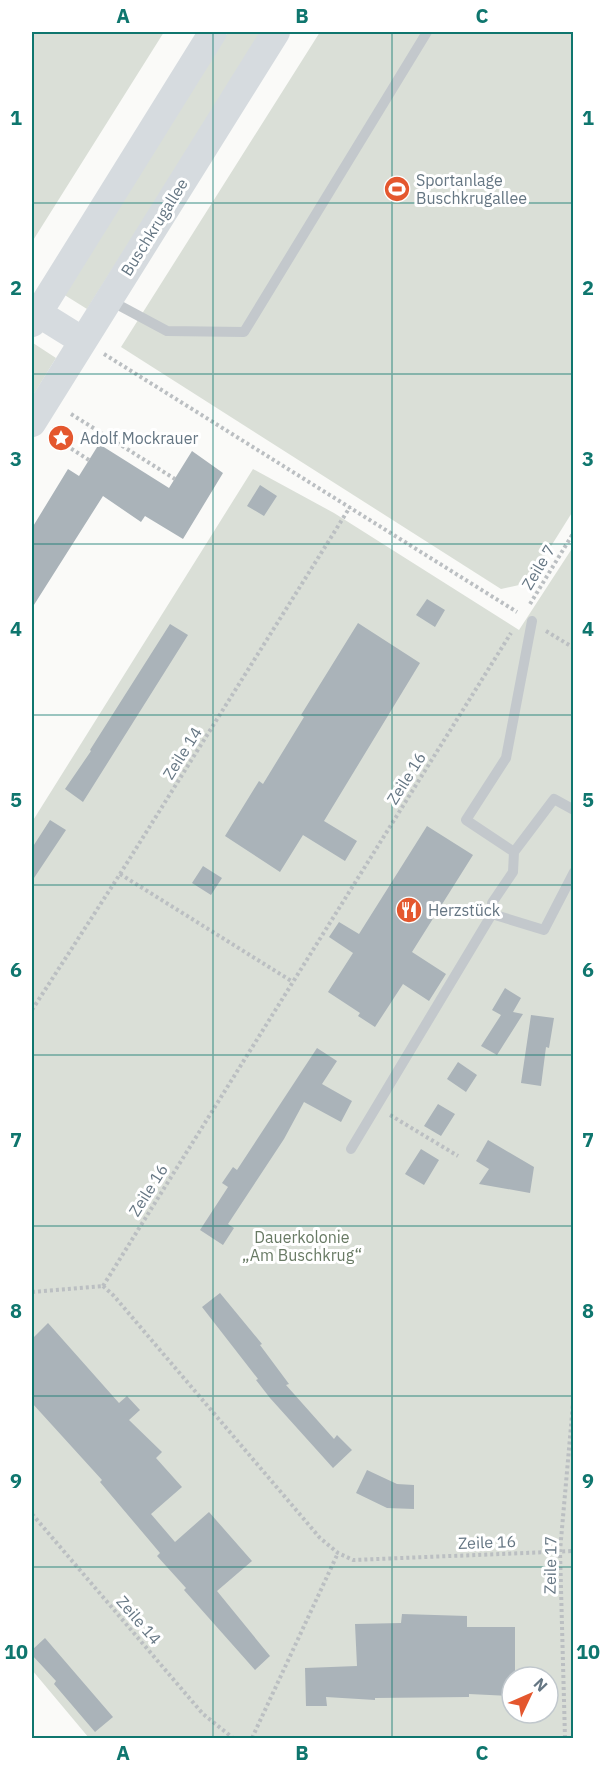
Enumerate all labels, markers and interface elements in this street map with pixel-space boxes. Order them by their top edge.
text: A [116,2,130,29]
text: B [295,2,309,29]
text: C [475,2,489,29]
text: 1 [10,104,22,131]
text: 1 [582,104,594,131]
place label: Sportanlage Buschkrugallee [416,170,527,208]
street label: Buschkrugallee [116,174,192,279]
sports icon: Sportanlage Buschkrugallee [382,174,412,204]
text: 2 [10,274,22,301]
text: 2 [582,274,594,301]
place icon: Adolf Mockrauer [46,423,76,453]
place label: Adolf Mockrauer [80,428,198,448]
text: 3 [10,445,22,472]
text: 3 [582,445,594,472]
street label: Zeile 7 [517,541,559,593]
text: 4 [10,615,22,642]
text: 4 [582,615,594,642]
street label: Zeile 14 [158,723,206,783]
street label: Zeile 16 [382,748,430,808]
text: 5 [10,786,22,813]
text: 5 [582,786,594,813]
restaurant icon: Herzstück [394,895,424,925]
place label: Herzstück [428,900,501,920]
text: 6 [10,956,22,983]
text: 6 [582,956,594,983]
text: 7 [10,1126,22,1153]
text: 7 [582,1126,594,1153]
street label: Zeile 16 [124,1160,172,1220]
park label: Dauerkolonie „Am Buschkrug“ [242,1227,362,1265]
text: 8 [10,1297,22,1324]
text: 8 [582,1297,594,1324]
text: 9 [10,1467,22,1494]
text: 9 [582,1467,594,1494]
street label: Zeile 16 [458,1531,516,1553]
street label: Zeile 17 [539,1536,561,1594]
street label: Zeile 14 [112,1592,166,1648]
text: 10 [4,1638,28,1665]
text: 10 [576,1638,600,1665]
north arrow [500,1665,560,1725]
text: N [530,1673,552,1696]
text: A [116,1739,130,1766]
text: B [295,1739,309,1766]
text: C [475,1739,489,1766]

